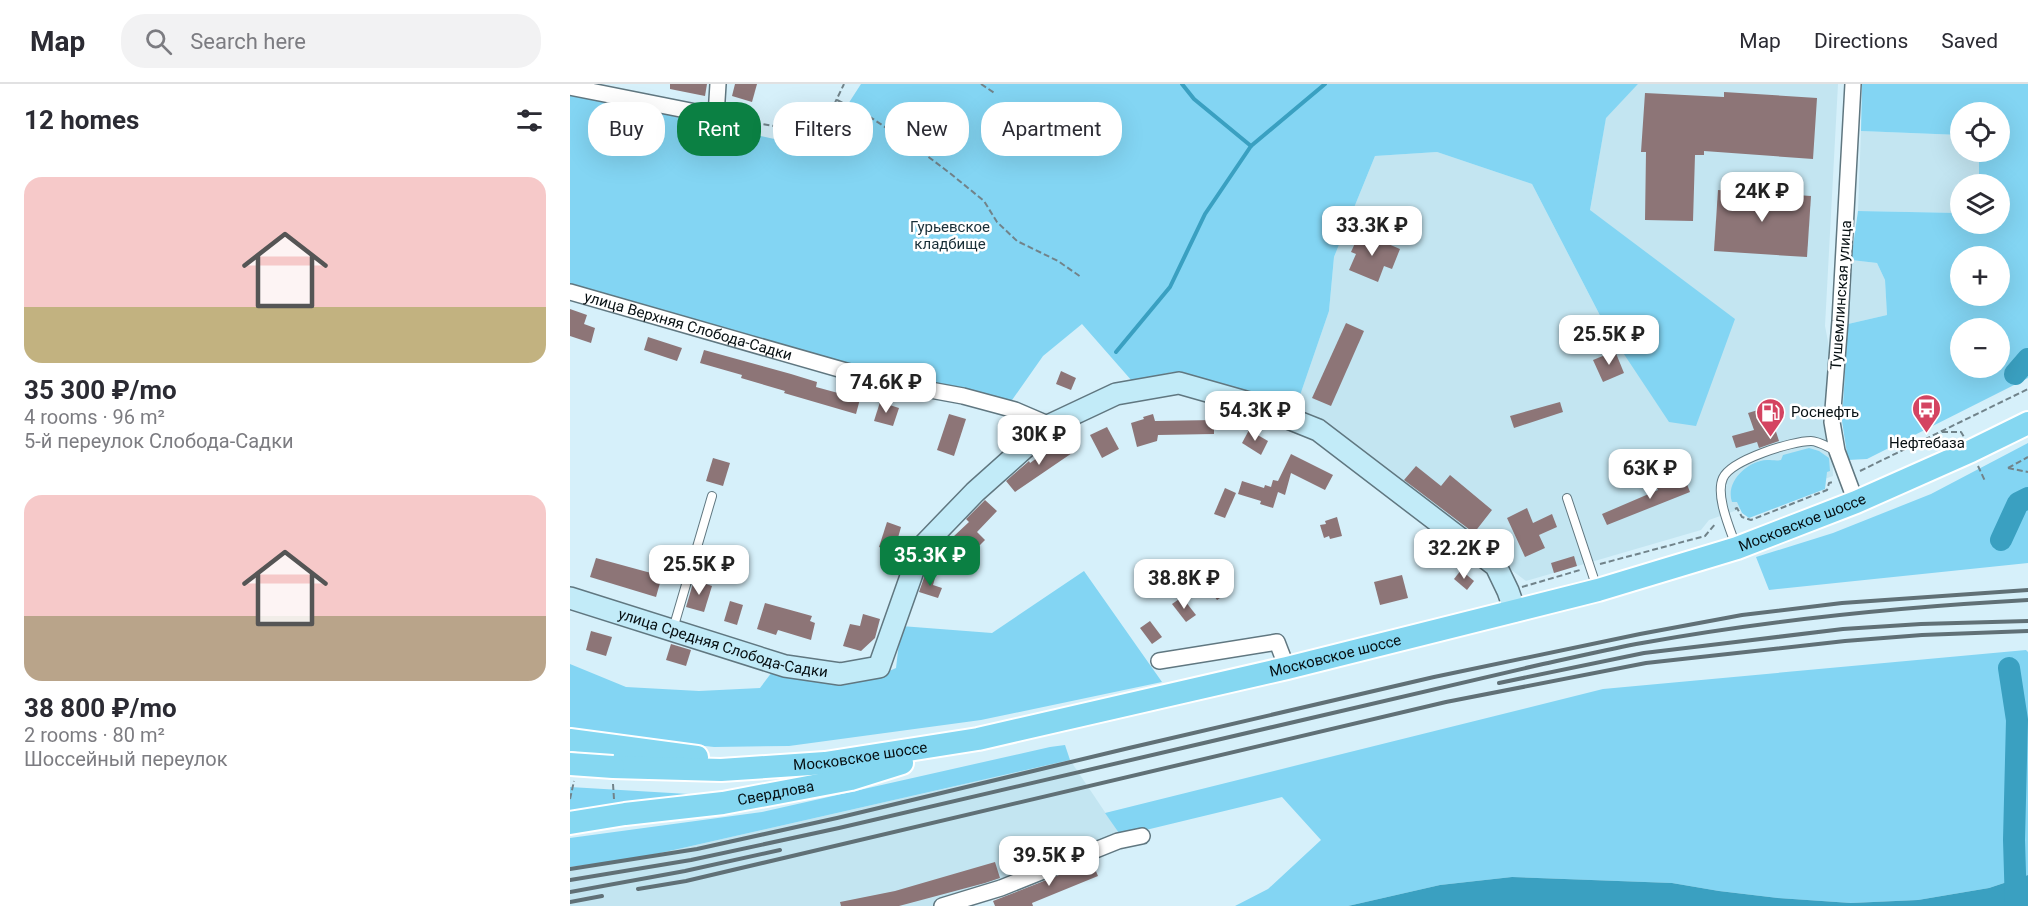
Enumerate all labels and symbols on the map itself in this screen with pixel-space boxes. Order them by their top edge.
pin: 24K ₽ [1720,172,1804,223]
pin: 33.3K ₽ [1317,206,1427,257]
park label: Гурьевское кладбище [910,218,990,253]
street label: Тушемлинская улица [1827,220,1855,370]
street label: улица Верхняя Слобода-Садки [582,288,794,364]
pin: 25.5K ₽ [1554,315,1664,366]
pin: 74.6K ₽ [831,363,941,414]
pin: 54.3K ₽ [1200,391,1310,442]
bus stop icon: Нефтебаза [1911,392,1943,434]
fuel station icon: Роснефть [1754,396,1786,438]
place label: Роснефть [1791,403,1859,421]
pin: 30K ₽ [997,415,1081,466]
place label: Нефтебаза [1889,434,1965,452]
pin: 63K ₽ [1608,449,1692,500]
street label: Московское шоссе [1736,490,1869,556]
pin: 32.2K ₽ [1409,529,1519,580]
pin: 35.3K ₽ [875,536,985,587]
pin: 25.5K ₽ [644,545,754,596]
pin: 38.8K ₽ [1129,559,1239,610]
street label: улица Средняя Слобода-Садки [616,605,829,681]
street label: Московское шоссе [1268,631,1403,681]
street label: Московское шоссе [793,738,928,774]
street label: Свердлова [736,777,816,809]
pin: 39.5K ₽ [994,836,1104,887]

